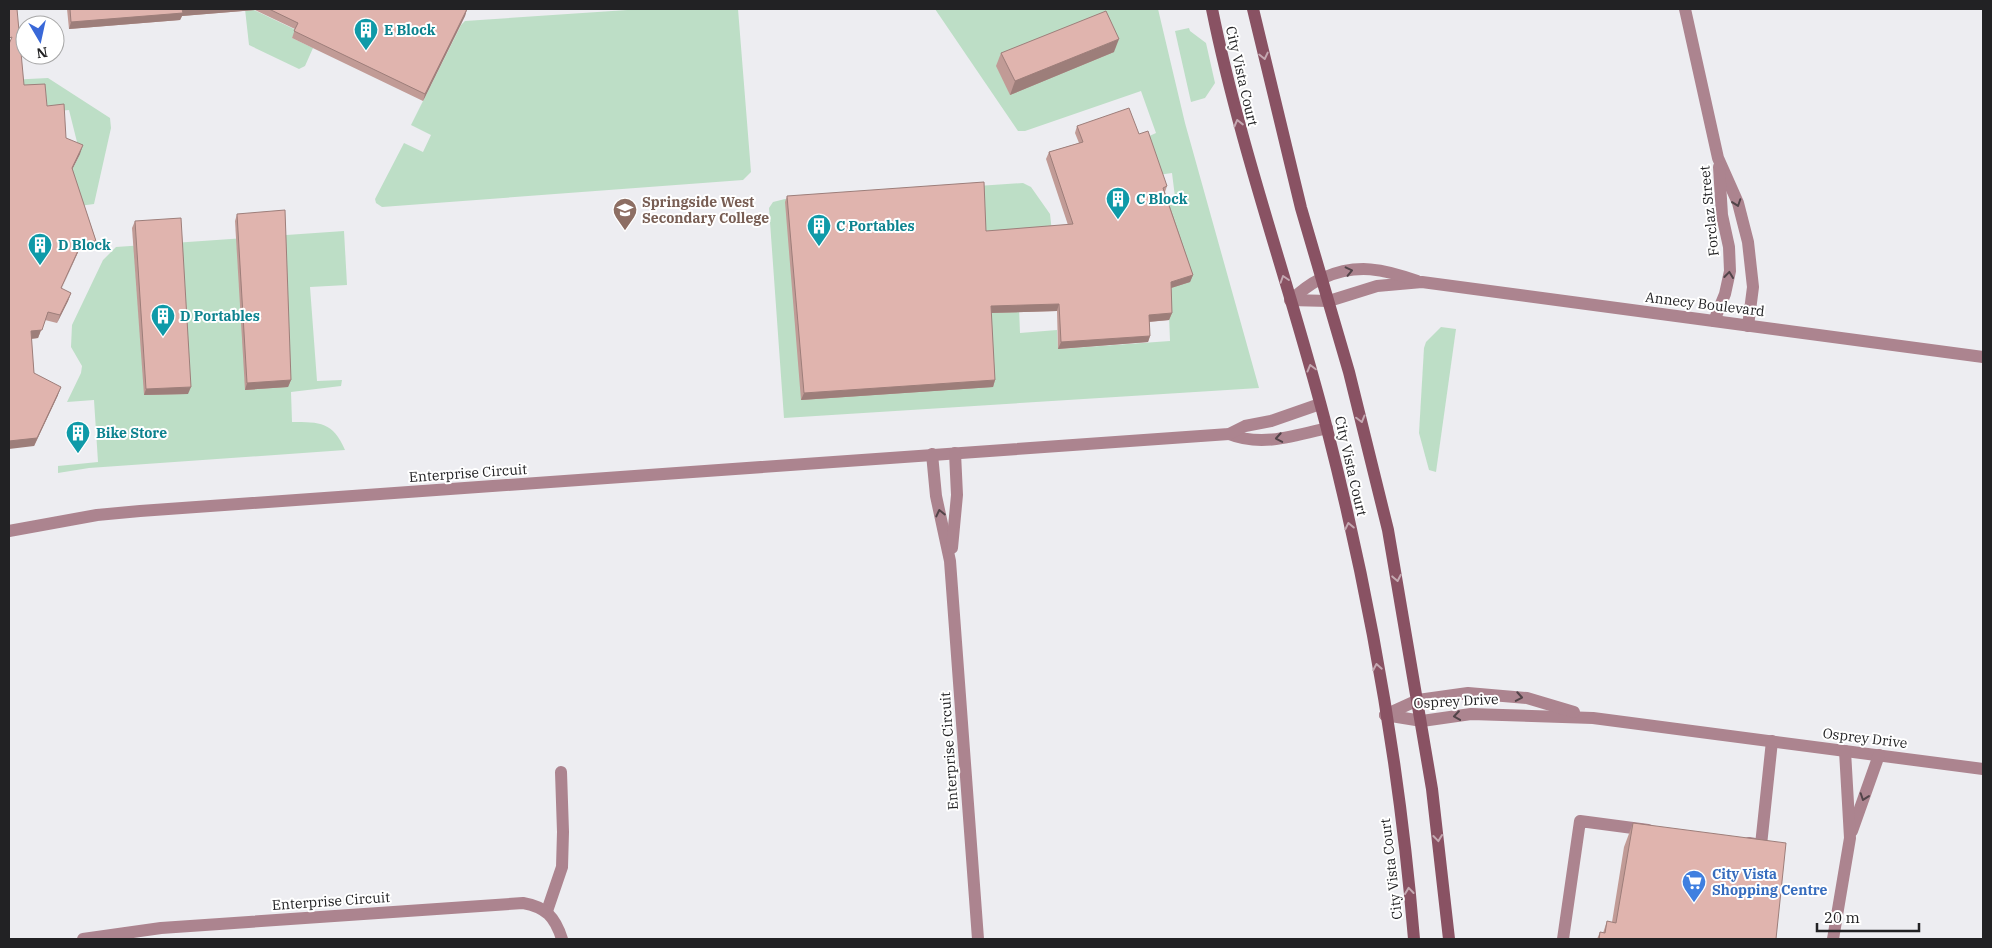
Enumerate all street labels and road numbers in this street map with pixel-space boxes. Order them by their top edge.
street label: City Vista Court [1222,24,1262,128]
street label: Forclaz Street [1695,165,1723,257]
street label: Annecy Boulevard [1644,288,1766,320]
street label: City Vista Court [1331,414,1371,518]
street label: Enterprise Circuit [408,460,528,486]
street label: Osprey Drive [1413,690,1499,712]
street label: Enterprise Circuit [936,691,962,811]
street label: Osprey Drive [1822,724,1908,752]
street label: City Vista Court [1376,817,1406,921]
street label: Enterprise Circuit [271,888,391,914]

